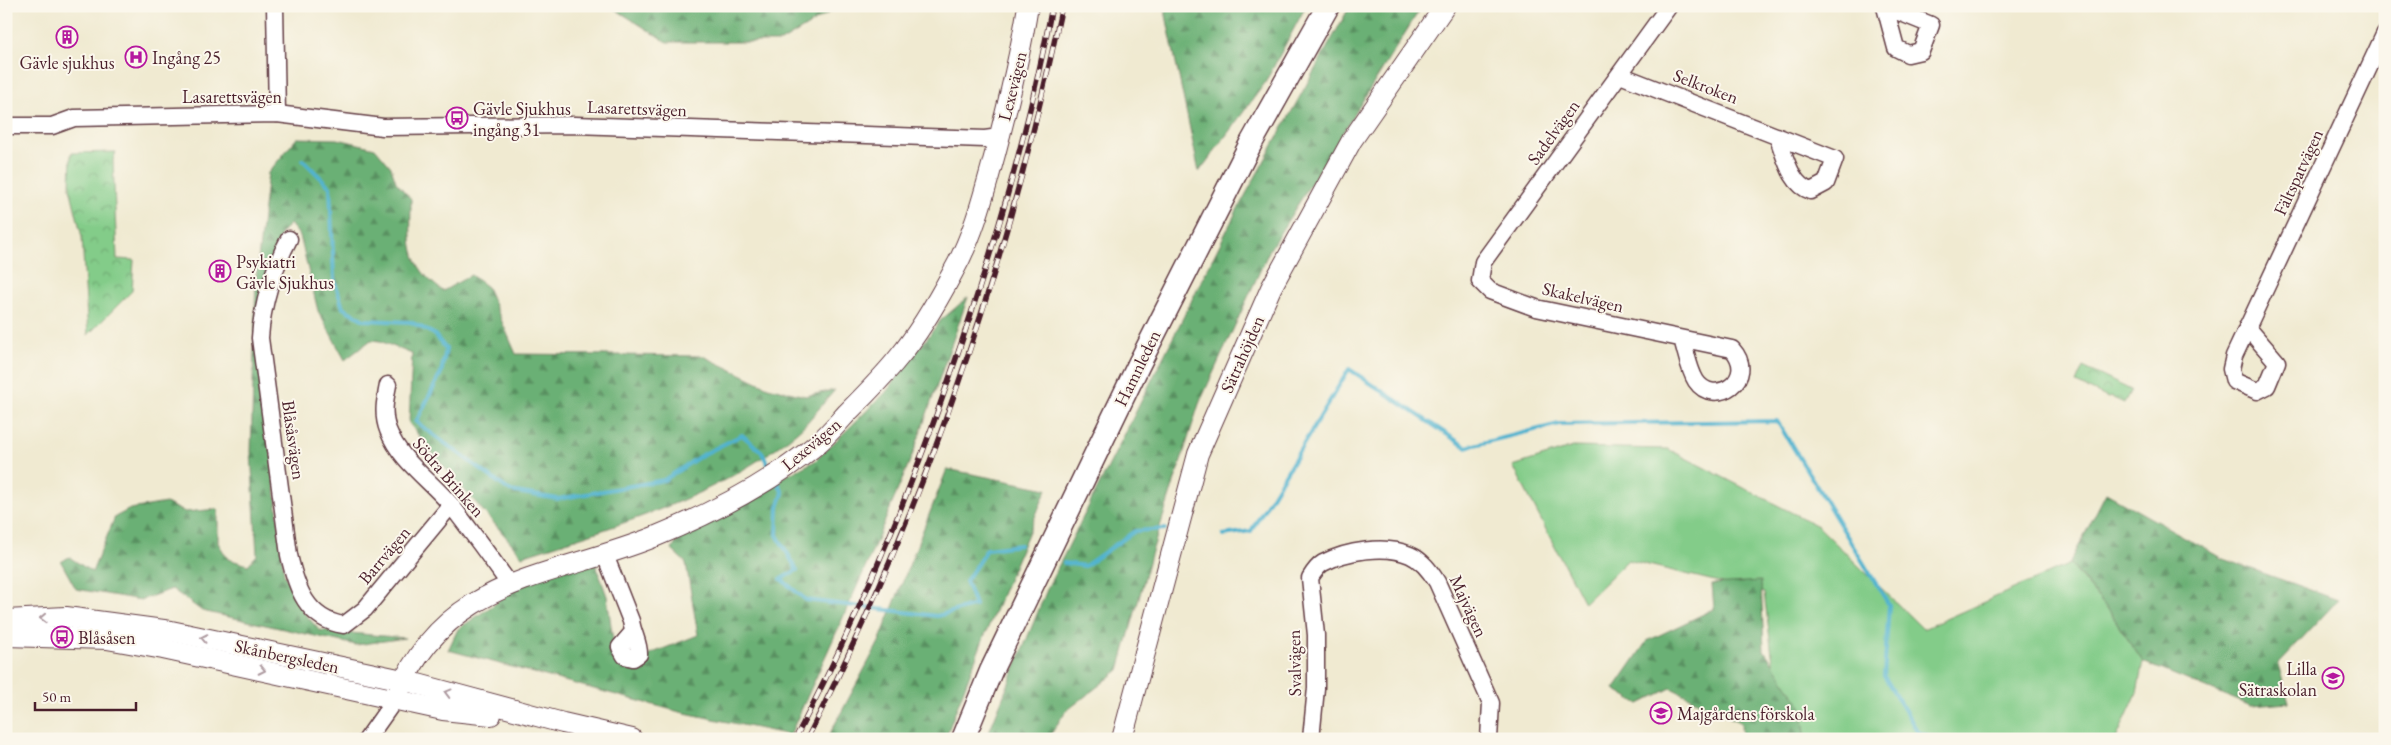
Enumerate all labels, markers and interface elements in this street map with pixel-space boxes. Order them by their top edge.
building icon: Gävle sjukhus [55,25,79,49]
hospital icon: Ingång 25 [124,45,148,69]
place label: Ingång 25 [152,46,221,69]
street label: Lexevägen [992,48,1032,123]
place label: Gävle sjukhus [19,51,115,74]
street label: Selkroken [1670,63,1742,109]
street label: Lasarettsvägen [182,85,282,108]
street label: Sadelvägen [1522,94,1585,169]
street label: Lasarettsvägen [587,95,688,121]
place label: Gävle Sjukhus ingång 31 [473,97,571,141]
bus stop icon: Gävle Sjukhus ingång 31 [445,106,469,130]
street label: Fältspatvägen [2268,125,2328,219]
place label: Psykiatri Gävle Sjukhus [236,250,334,294]
building icon: Psykiatri Gävle Sjukhus [208,259,232,283]
street label: Skakelvägen [1540,276,1626,318]
street label: Sätrahöjden [1215,311,1269,396]
street label: Hamnleden [1109,326,1166,410]
street label: Blåsåsvägen [277,399,311,482]
street label: Lexevägen [777,412,846,476]
street label: Södra Brinken [408,432,490,522]
street label: Barrvägen [353,521,415,589]
street label: Majvägen [1445,571,1494,641]
one-way arrow [39,613,47,623]
bus stop icon: Blåsåsen [50,625,74,649]
place label: Blåsåsen [78,626,136,649]
street label: Svalvägen [1282,629,1306,697]
one-way arrow [200,634,209,644]
street label: Skånbergsleden [233,634,342,678]
place label: Lilla Sätraskolan [2239,657,2318,701]
one-way arrow [257,664,266,675]
school or university icon: Lilla Sätraskolan [2321,666,2345,690]
scale bar [35,680,136,712]
text: 50 m [42,687,71,706]
one-way arrow [444,688,452,699]
school or university icon: Majgårdens förskola [1649,701,1673,725]
place label: Majgårdens förskola [1677,702,1815,725]

